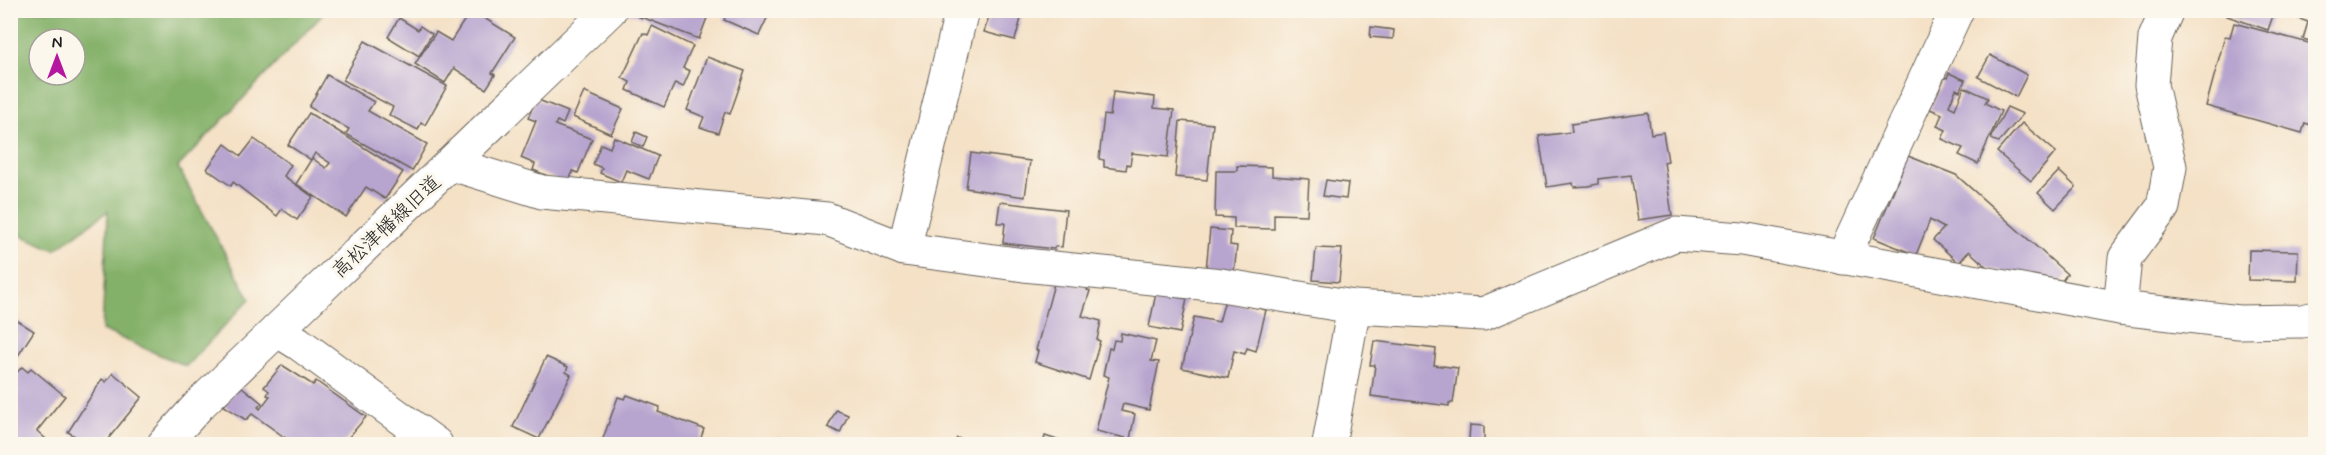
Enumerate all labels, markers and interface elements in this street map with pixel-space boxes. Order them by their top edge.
north arrow [27,27,87,87]
text: N [52,33,62,54]
street label: 高松津幡線旧道 [327,169,447,285]

